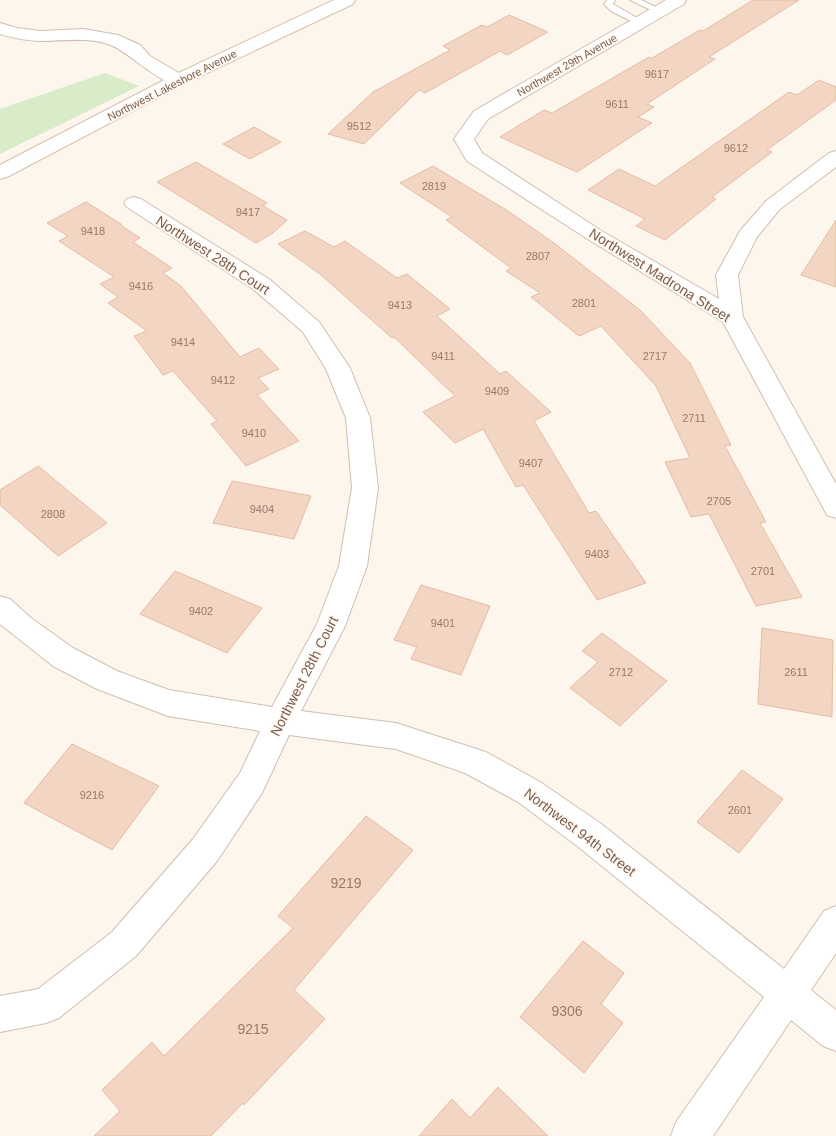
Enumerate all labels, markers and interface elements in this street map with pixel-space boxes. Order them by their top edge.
street label: Northwest 29th Avenue [515,31,619,99]
street label: Northwest Lakeshore Avenue [105,47,239,123]
house number: 9617 [645,68,669,80]
house number: 9611 [605,98,629,110]
house number: 9512 [347,120,371,132]
house number: 9612 [724,142,748,154]
house number: 2819 [422,180,446,192]
house number: 9417 [236,206,260,218]
street label: Northwest 28th Court [153,212,273,298]
house number: 9418 [81,225,105,237]
street label: Northwest Madrona Street [586,225,734,325]
house number: 2807 [526,250,550,262]
house number: 9416 [129,280,153,292]
house number: 2801 [572,297,596,309]
house number: 9413 [388,299,412,311]
house number: 9414 [171,336,195,348]
house number: 9411 [431,350,455,362]
house number: 2717 [643,350,667,362]
house number: 9412 [211,374,235,386]
house number: 9409 [485,385,509,397]
house number: 2711 [682,412,706,424]
house number: 9410 [242,427,266,439]
house number: 9407 [519,457,543,469]
house number: 2705 [707,495,731,507]
house number: 9404 [250,503,274,515]
house number: 2808 [41,508,65,520]
house number: 9403 [585,548,609,560]
house number: 2701 [751,565,775,577]
house number: 9402 [189,605,213,617]
street label: Northwest 28th Court [267,613,341,739]
house number: 9401 [431,617,455,629]
house number: 2712 [609,666,633,678]
house number: 2611 [784,666,808,678]
street label: Northwest 94th Street [521,785,639,879]
house number: 9216 [80,789,104,801]
house number: 2601 [728,804,752,816]
house number: 9219 [330,875,362,891]
house number: 9306 [551,1003,583,1019]
house number: 9215 [237,1021,269,1037]

